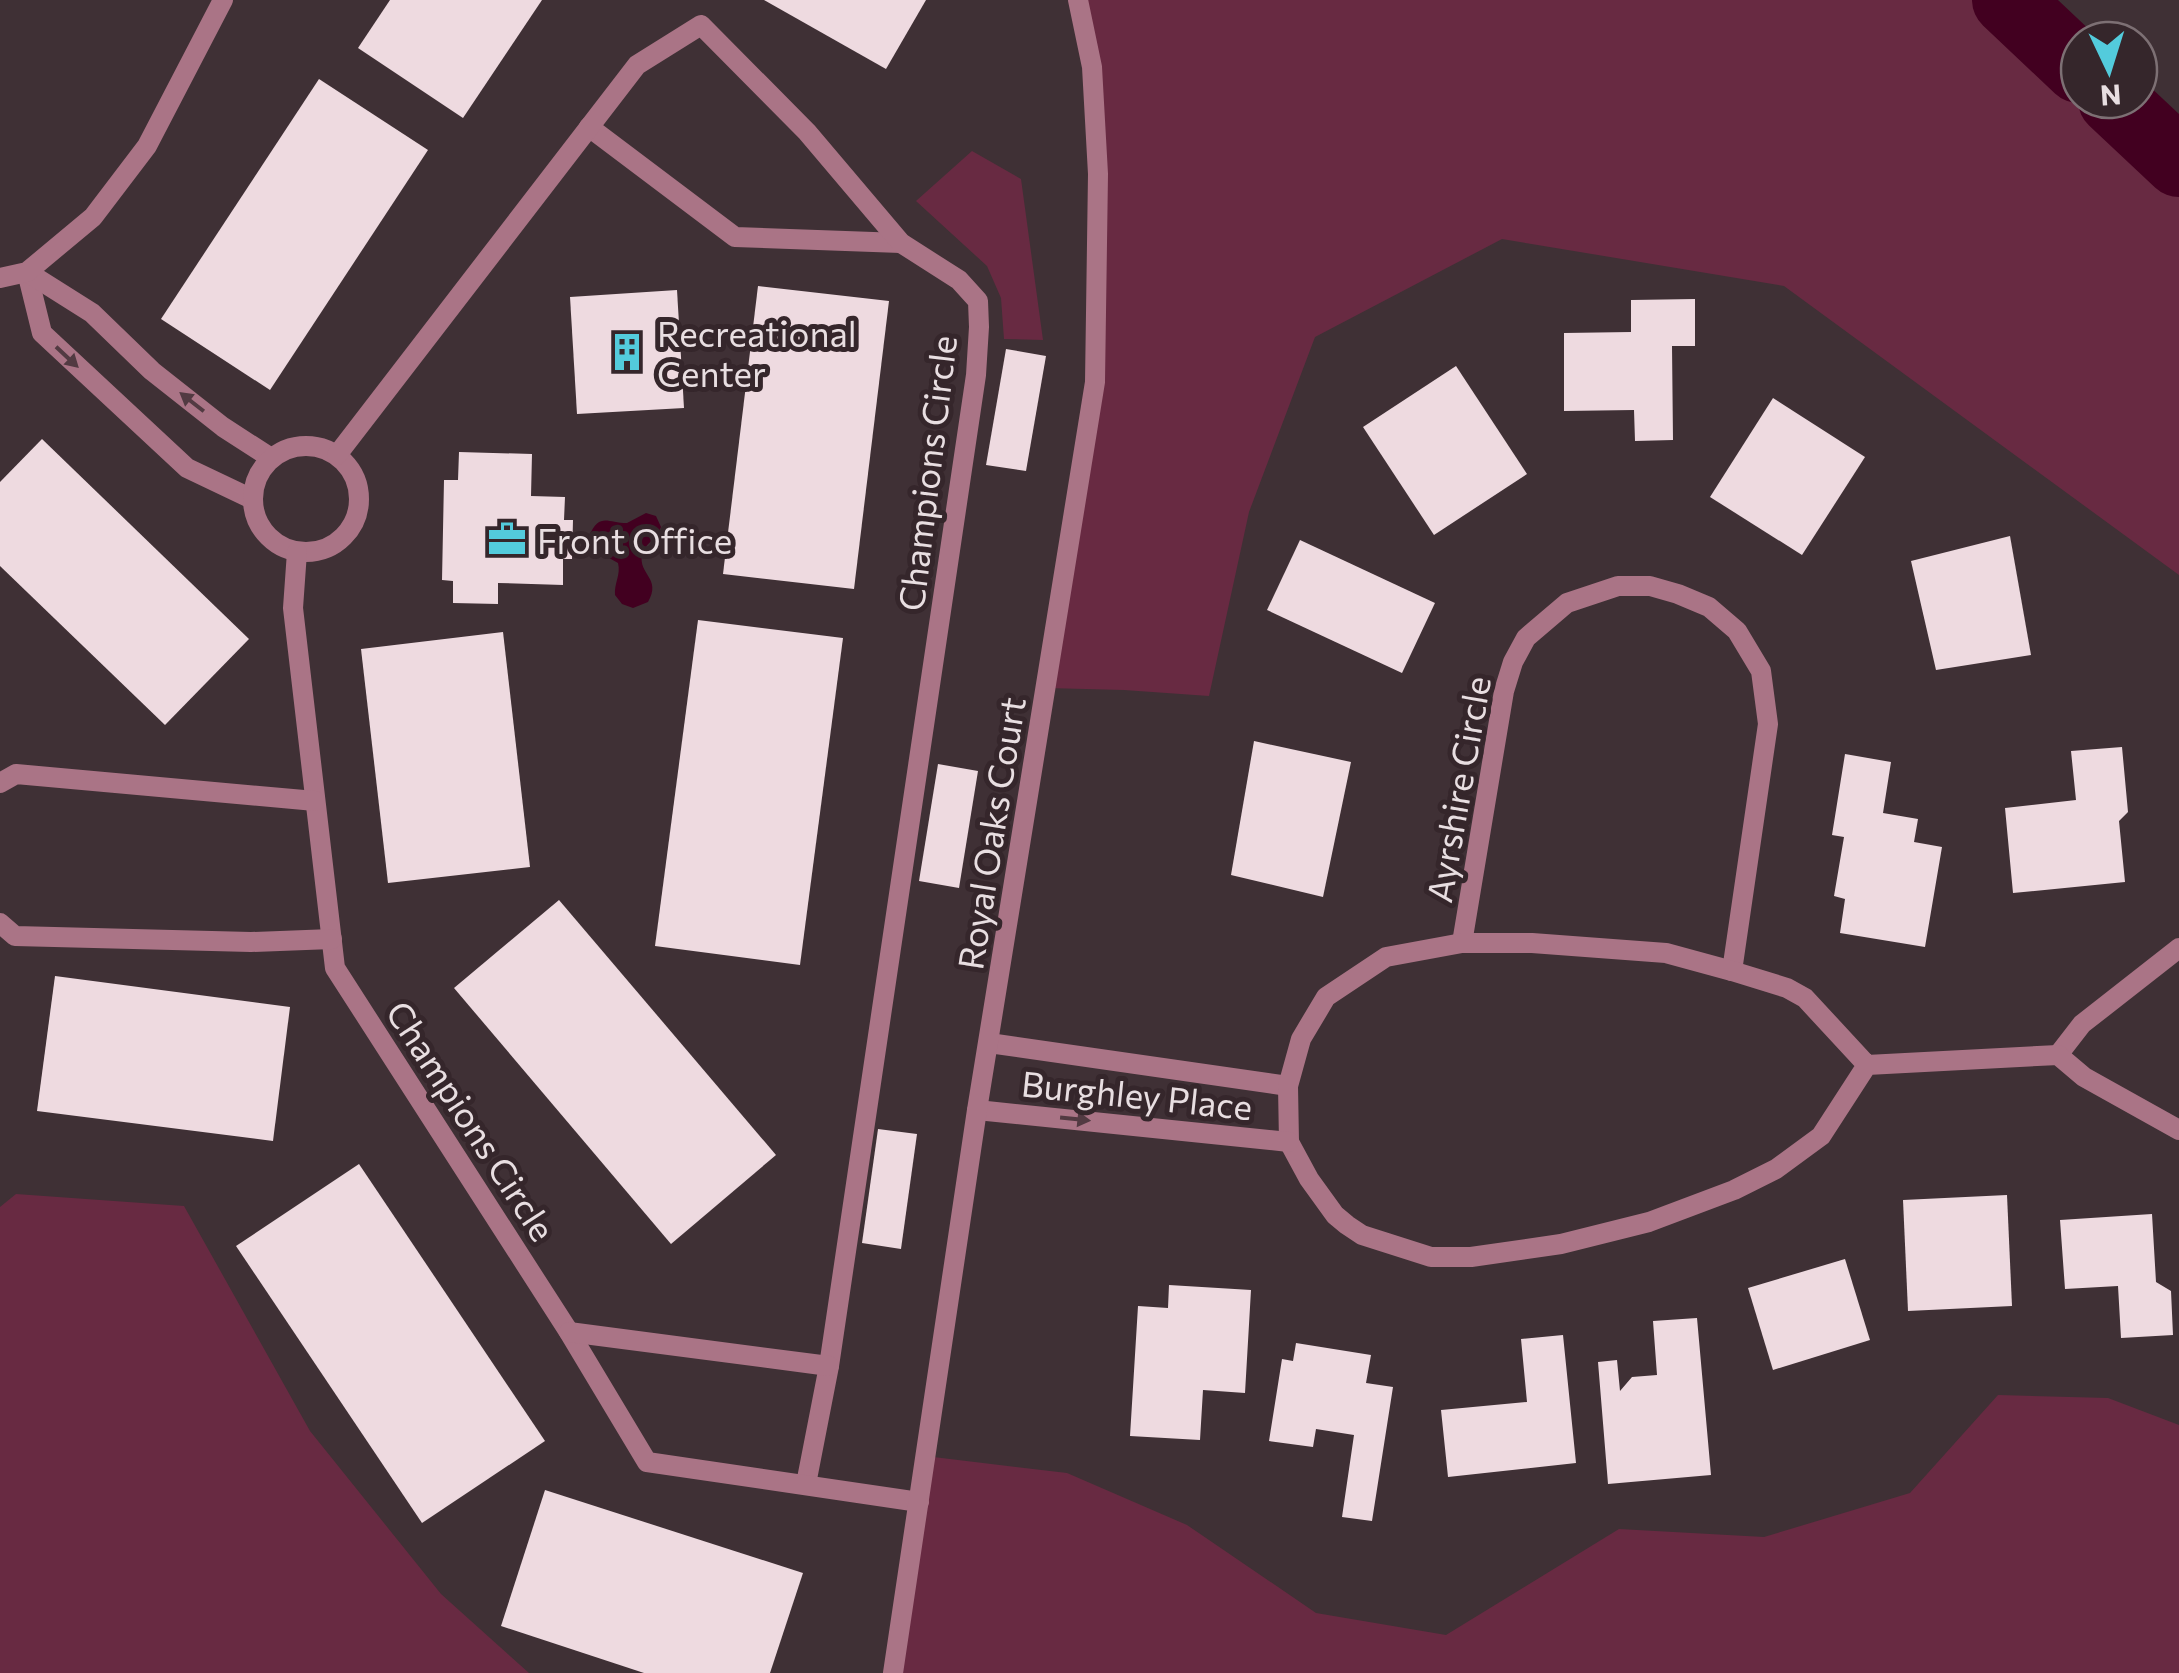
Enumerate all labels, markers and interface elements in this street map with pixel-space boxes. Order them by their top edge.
north arrow [2059,20,2159,120]
text: N [2099,78,2122,114]
place label: Recreational Center [657,311,857,394]
building icon: Recreational Center [606,331,648,373]
street label: Champions Circle [888,333,964,613]
one-way arrow [55,345,79,368]
one-way arrow [179,392,205,413]
office icon: Front Office [486,518,528,560]
place label: Front Office [537,518,732,561]
street label: Ayrshire Circle [1416,673,1498,905]
street label: Royal Oaks Court [947,694,1033,972]
street label: Champions Circle [378,992,566,1248]
street label: Burghley Place [1019,1061,1255,1127]
one-way arrow [1059,1112,1091,1128]

